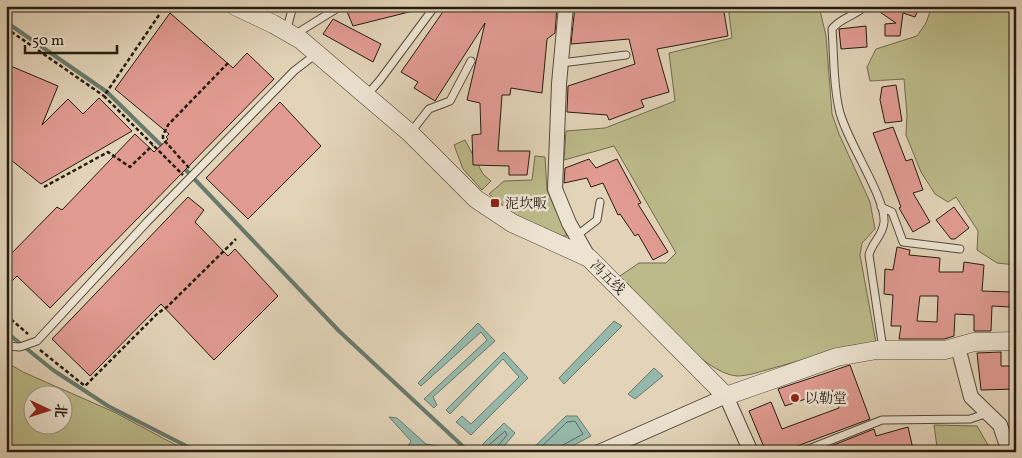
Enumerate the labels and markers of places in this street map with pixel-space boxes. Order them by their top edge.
place label: 泥坎畈 [505,195,547,214]
marker: 泥坎畈 [489,197,501,209]
place label: 以勒堂 [805,390,847,409]
marker: 以勒堂 [789,392,801,404]

